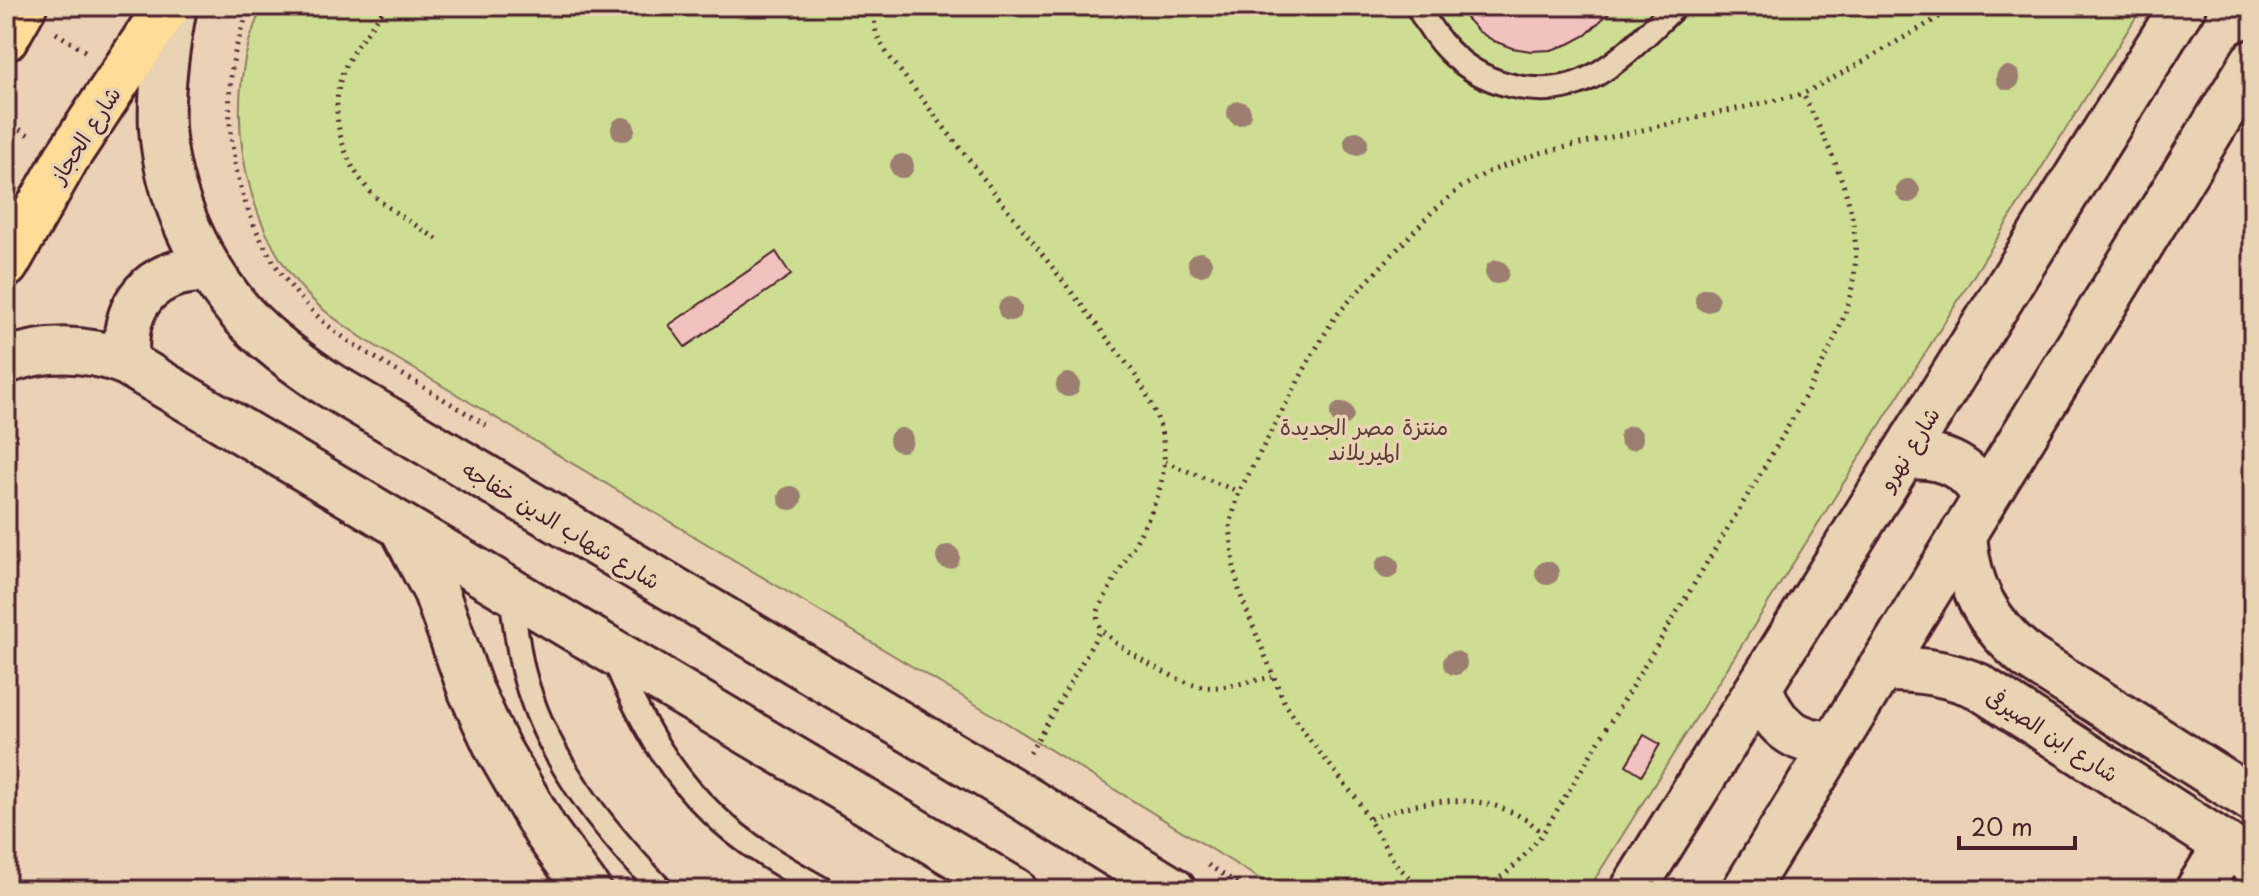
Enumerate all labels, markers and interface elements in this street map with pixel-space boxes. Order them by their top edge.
street label: شارع الحجاز [39,79,128,191]
street label: شارع نهرو [1868,400,1948,498]
park label: منتزة مصر الجديدة الميريلاند [1280,409,1448,467]
street label: شارع شهاب الدين خفاجه [456,452,667,597]
street label: شارع ابن الصيرفى [1980,679,2126,790]
scale bar [1959,800,2075,850]
text: 20 m [1971,808,2033,844]

